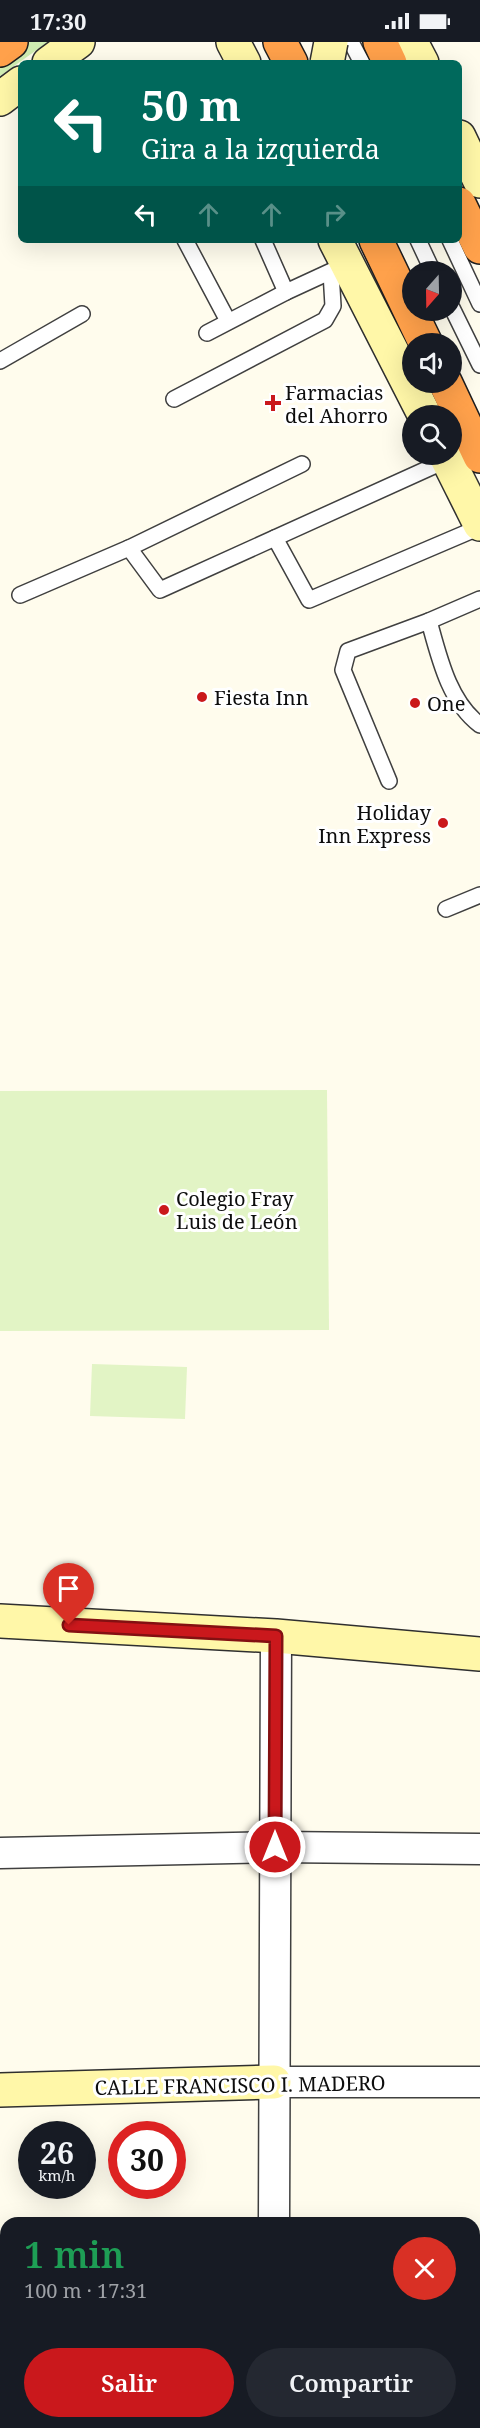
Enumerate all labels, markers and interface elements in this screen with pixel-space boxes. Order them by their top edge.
text: 17:30 [30,6,86,36]
text: 50 m [141,76,241,133]
icon: left [42,84,120,162]
text: Gira a la izquierda [141,130,380,167]
icon: left [129,198,162,231]
icon: ahead [192,198,225,231]
icon: ahead [255,198,288,231]
icon: right [318,198,351,231]
north arrow [402,261,462,321]
map controls [402,261,462,465]
button: sound [402,333,462,393]
place label: Farmacias del Ahorro [285,379,388,429]
marker: Farmacias del Ahorro [266,396,280,410]
button: search [402,405,462,465]
place label: Fiesta Inn [214,684,309,711]
marker: Fiesta Inn [195,690,209,704]
place label: One [427,690,465,717]
marker: One [408,696,422,710]
place label: Holiday Inn Express [318,799,432,849]
marker: Holiday Inn Express [436,816,450,830]
place label: Colegio Fray Luis de León [176,1185,298,1235]
marker: Colegio Fray Luis de León [157,1203,171,1217]
pin [43,1563,94,1625]
icon: arrive [52,1572,85,1605]
position arrow [243,1815,307,1879]
street label: CALLE FRANCISCO I. MADERO [94,2069,386,2101]
speed limit sign: 30 [108,2121,186,2199]
text: 26 [40,2132,74,2173]
text: km/h [39,2165,75,2185]
text: 1 min [24,2230,125,2279]
button: close [393,2237,456,2300]
text: 100 m · 17:31 [24,2277,147,2304]
button: Salir [24,2348,234,2417]
button: Compartir [246,2348,456,2417]

